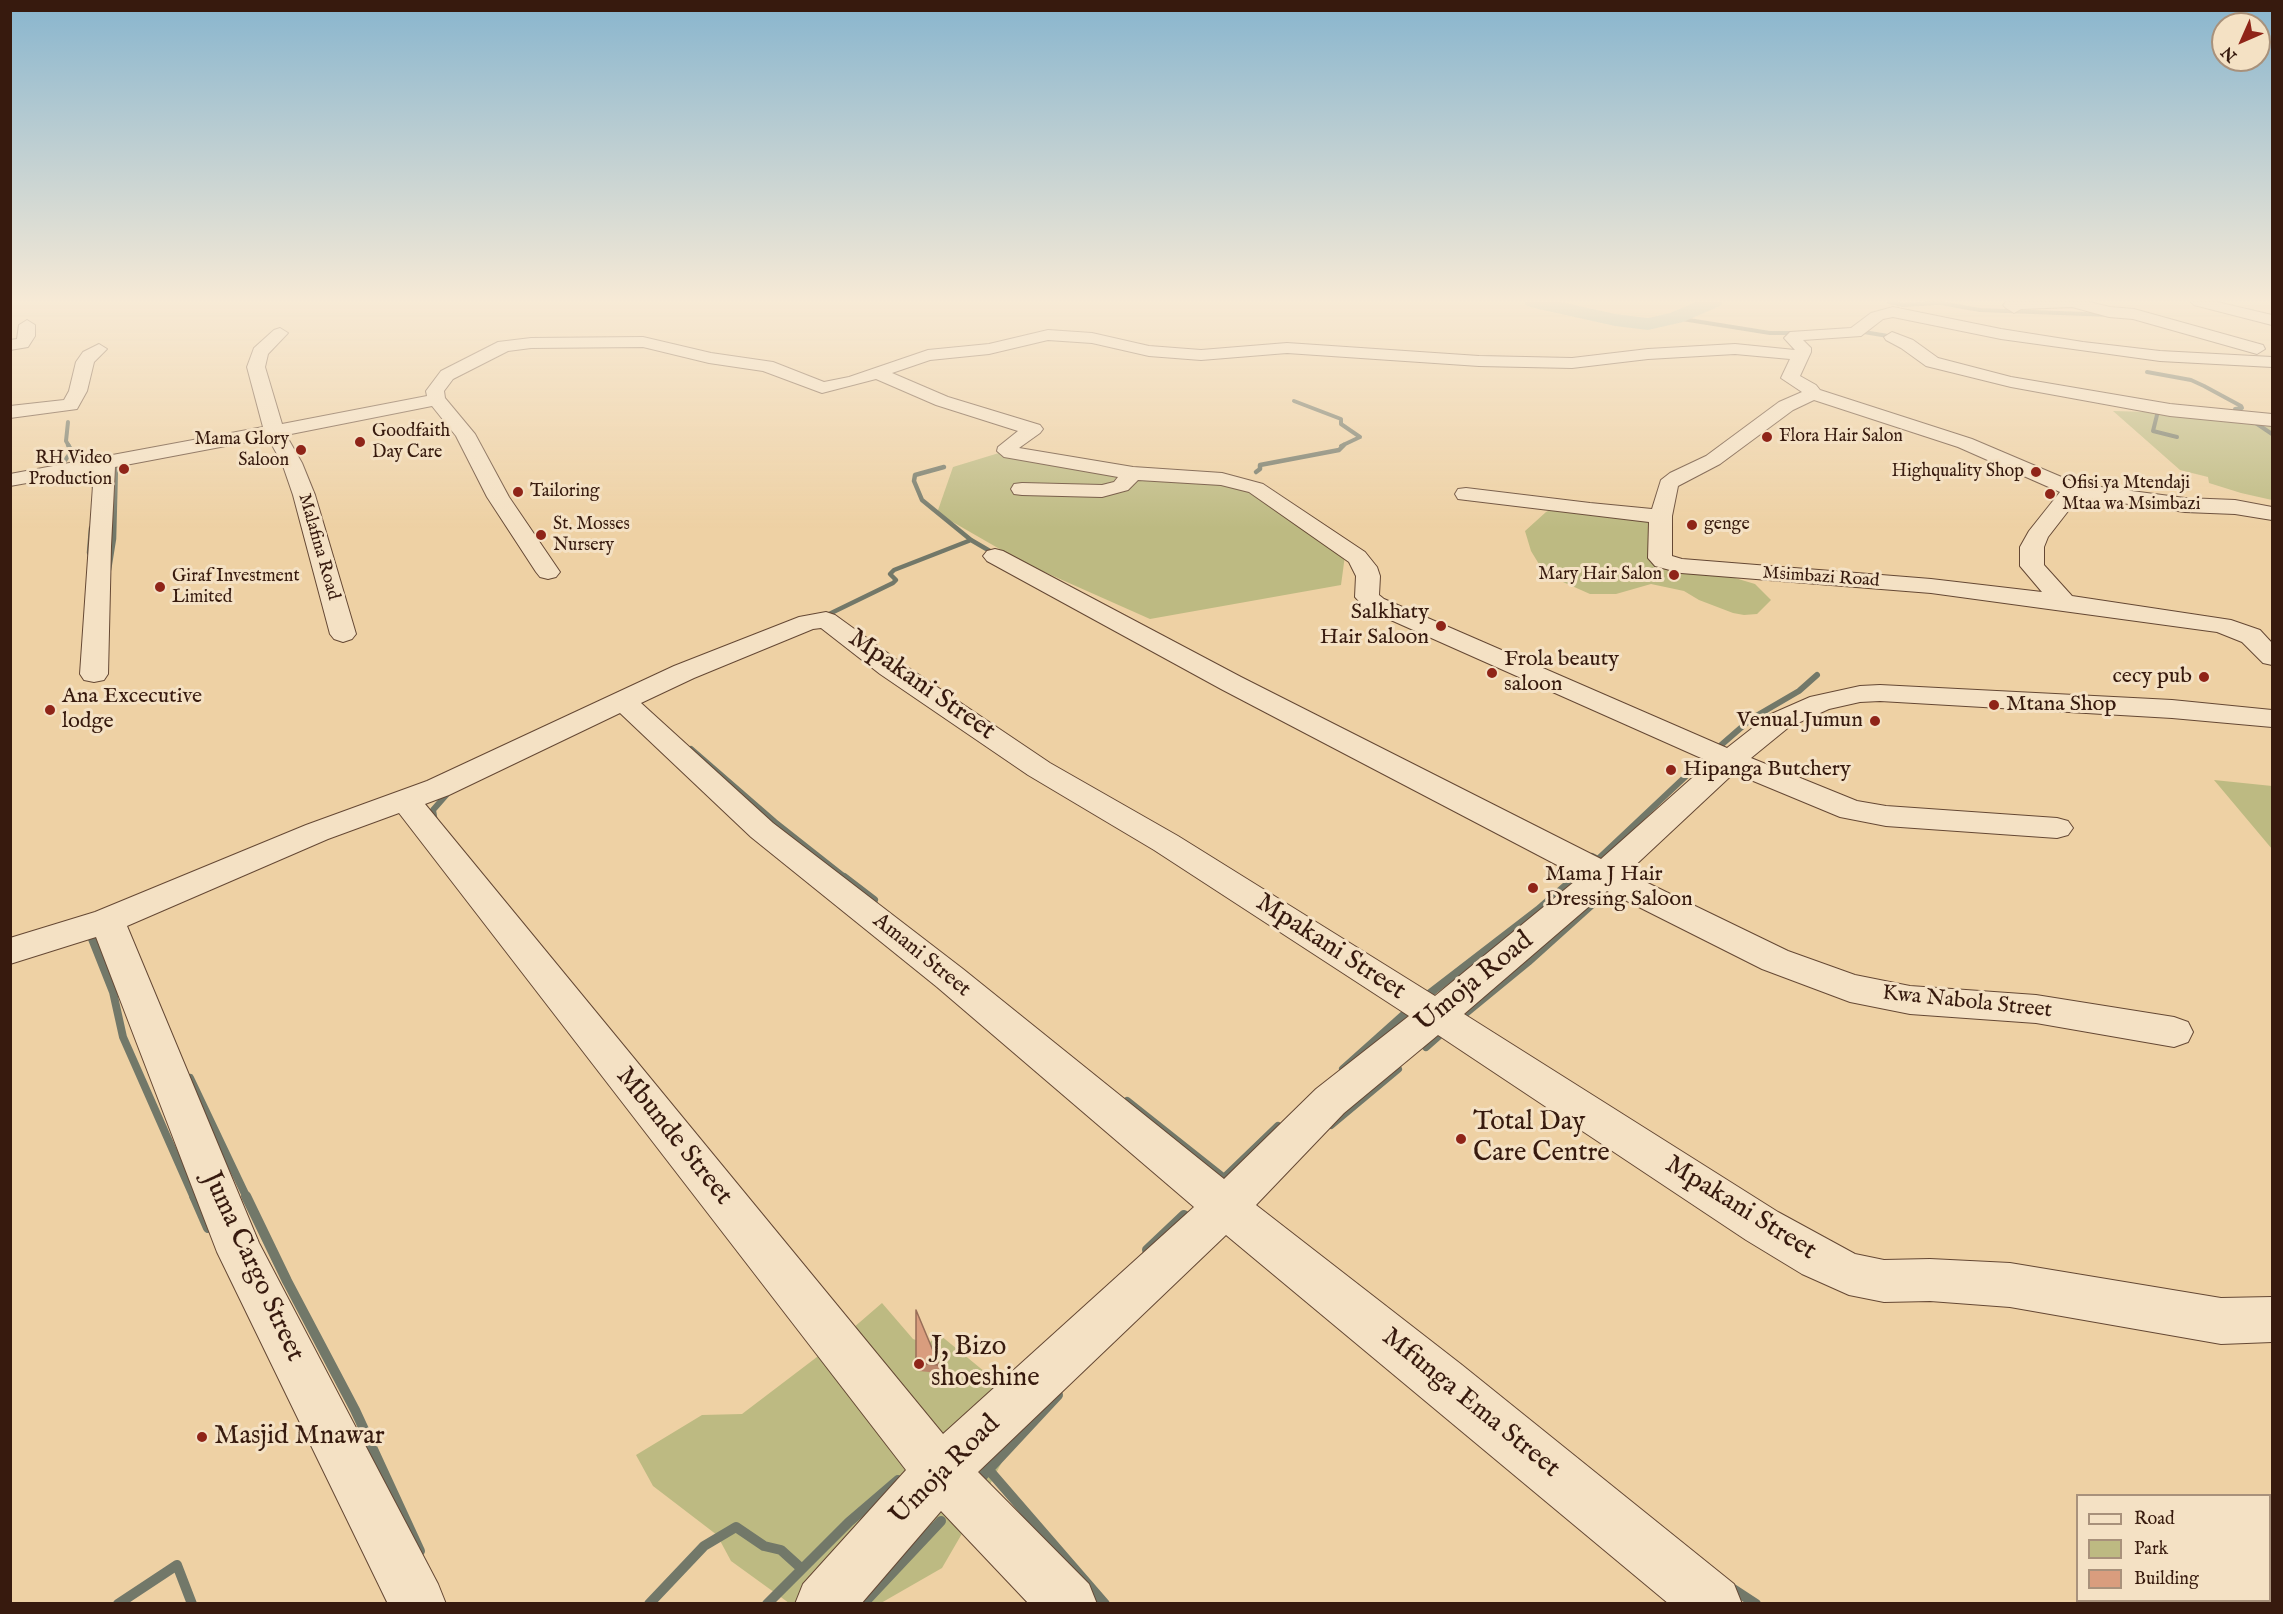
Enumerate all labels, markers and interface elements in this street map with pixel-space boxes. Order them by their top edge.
north arrow [2211,12,2271,72]
text: N [2218,41,2242,65]
place label: Goodfaith Day Care [372,421,450,464]
place label: Flora Hair Salon [1779,426,1903,448]
place label: Mama Glory Saloon [194,429,289,472]
marker: Flora Hair Salon [1760,430,1774,444]
marker: Goodfaith Day Care [353,435,367,449]
marker: Mama Glory Saloon [294,443,308,457]
place label: RH Video Production [28,448,112,490]
place label: Highquality Shop [1892,461,2024,483]
marker: RH Video Production [117,462,131,476]
marker: Highquality Shop [2029,465,2043,479]
place label: Ofisi ya Mtendaji Mtaa wa Msimbazi [2062,473,2200,516]
place label: Tailoring [530,481,600,503]
marker: Tailoring [511,485,525,499]
marker: Ofisi ya Mtendaji Mtaa wa Msimbazi [2043,487,2057,501]
street label: Malafina Road [292,491,344,603]
place label: St. Mosses Nursery [553,514,630,556]
place label: genge [1704,514,1750,536]
marker: genge [1685,518,1699,532]
marker: St. Mosses Nursery [534,528,548,542]
street label: Msimbazi Road [1762,563,1880,593]
place label: Mary Hair Salon [1538,564,1662,586]
place label: Giraf Investment Limited [172,566,300,608]
marker: Mary Hair Salon [1667,568,1681,582]
marker: Giraf Investment Limited [153,580,167,594]
place label: Salkhaty Hair Saloon [1320,600,1429,652]
marker: Salkhaty Hair Saloon [1434,619,1448,633]
street label: Mpakani Street [841,623,1001,749]
place label: Frola beauty saloon [1504,647,1619,698]
place label: cecy pub [2112,664,2192,690]
marker: Frola beauty saloon [1485,666,1499,680]
marker: cecy pub [2197,670,2211,684]
place label: Ana Excecutive lodge [62,684,202,736]
place label: Mtana Shop [2006,692,2116,718]
marker: Mtana Shop [1987,698,2001,712]
marker: Ana Excecutive lodge [43,703,57,717]
place label: Venual Jumun [1737,708,1863,734]
marker: Venual Jumun [1868,714,1882,728]
place label: Hipanga Butchery [1683,757,1851,783]
marker: Hipanga Butchery [1664,763,1678,777]
place label: Mama J Hair Dressing Saloon [1545,862,1693,914]
marker: Mama J Hair Dressing Saloon [1526,881,1540,895]
street label: Mpakani Street [1249,888,1411,1008]
street label: Amani Street [867,908,975,1004]
street label: Umoja Road [1409,926,1541,1040]
street label: Kwa Nabola Street [1881,981,2053,1025]
street label: Mbunde Street [608,1062,738,1212]
place label: Total Day Care Centre [1473,1107,1610,1170]
marker: Total Day Care Centre [1454,1132,1468,1146]
street label: Mpakani Street [1658,1150,1822,1268]
street label: Juma Cargo Street [194,1167,310,1367]
street label: Mfunga Ema Street [1374,1322,1566,1486]
place label: J, Bizo shoeshine [931,1332,1040,1395]
marker: J, Bizo shoeshine [912,1357,926,1371]
street label: Umoja Road [884,1409,1008,1533]
place label: Masjid Mnawar [214,1421,385,1453]
marker: Masjid Mnawar [195,1430,209,1444]
legend [2076,1494,2271,1602]
text: Road [2134,1508,2175,1531]
text: Park [2134,1538,2168,1561]
text: Building [2134,1568,2199,1591]

